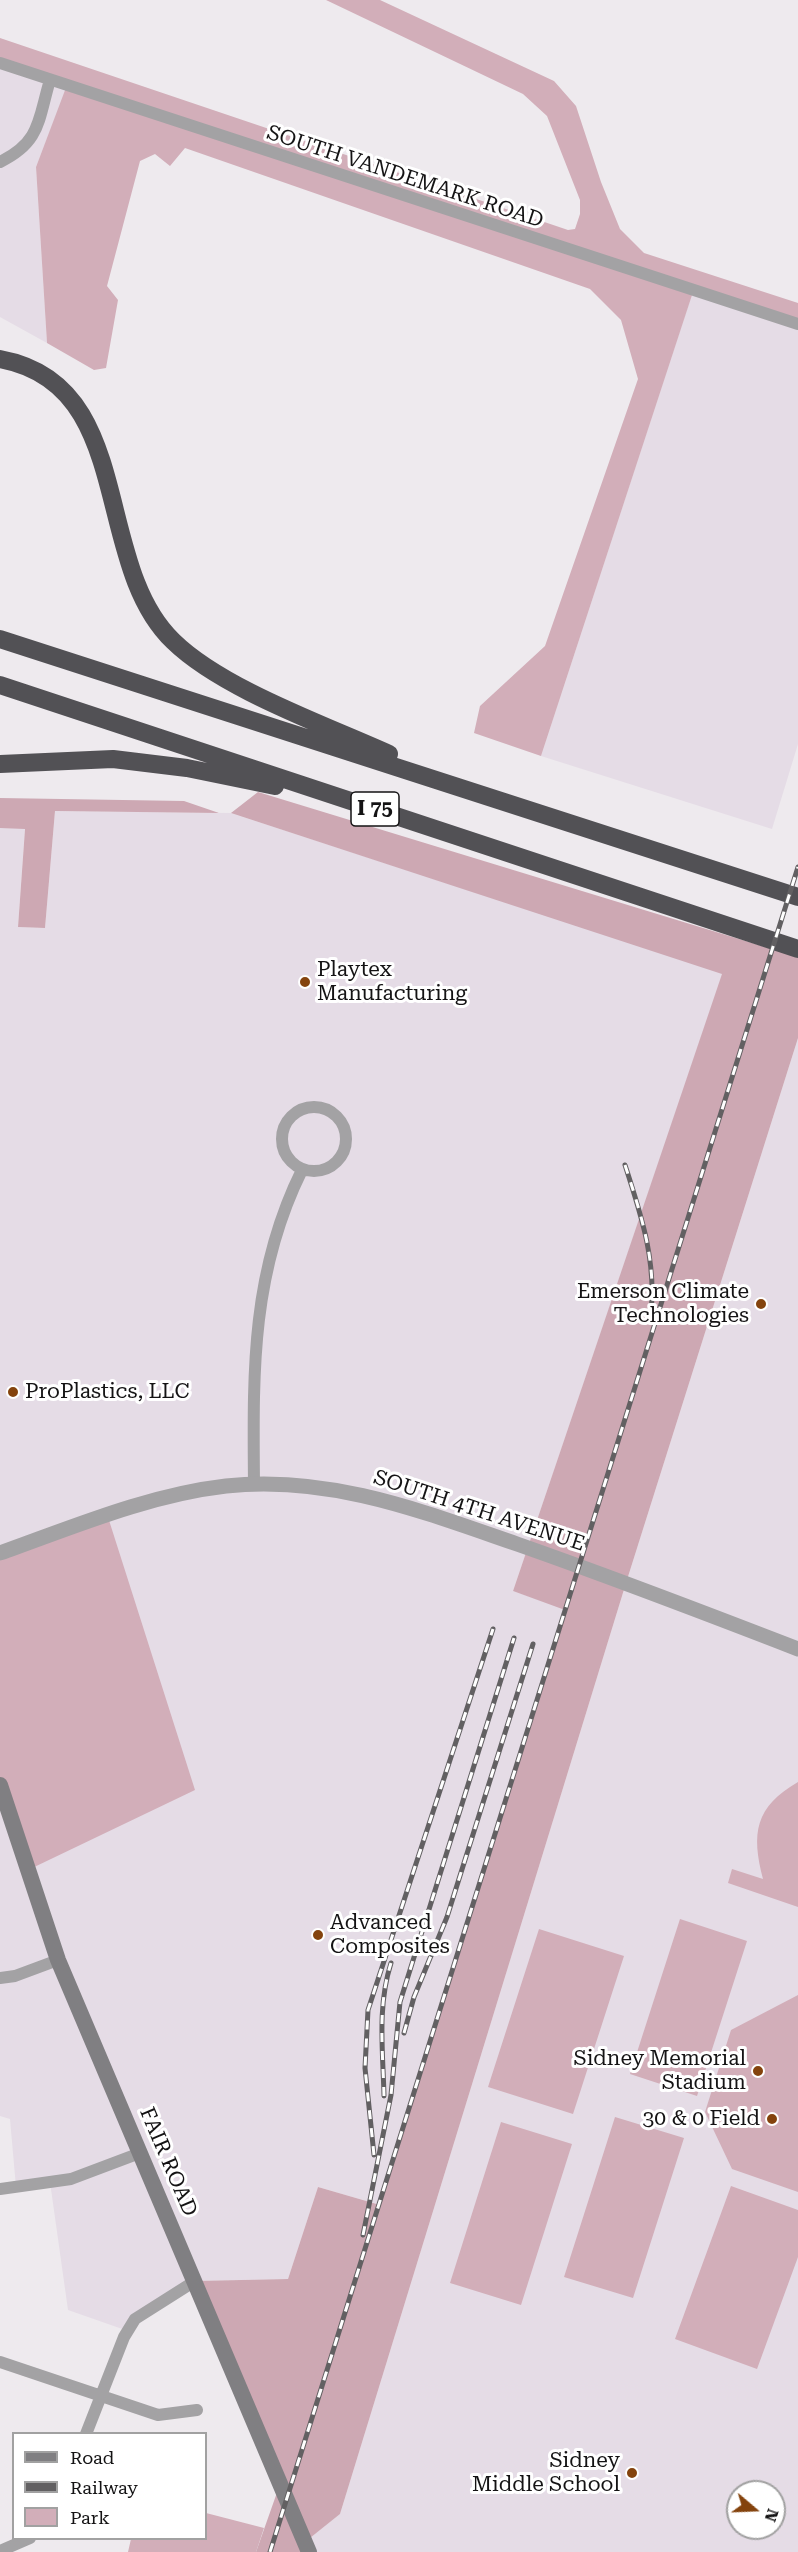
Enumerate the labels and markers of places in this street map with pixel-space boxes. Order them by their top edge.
place label: Playtex Manufacturing [317,957,467,1007]
marker: Playtex Manufacturing [298,975,312,989]
place label: Emerson Climate Technologies [577,1279,749,1329]
marker: Emerson Climate Technologies [754,1297,768,1311]
place label: ProPlastics, LLC [25,1379,190,1405]
marker: ProPlastics, LLC [6,1385,20,1399]
place label: Advanced Composites [330,1910,450,1960]
marker: Advanced Composites [311,1928,325,1942]
place label: Sidney Memorial Stadium [574,2046,746,2096]
marker: Sidney Memorial Stadium [751,2064,765,2078]
place label: 30 & 0 Field [643,2106,760,2132]
marker: 30 & 0 Field [765,2112,779,2126]
place label: Sidney Middle School [472,2448,620,2498]
marker: Sidney Middle School [625,2466,639,2480]

